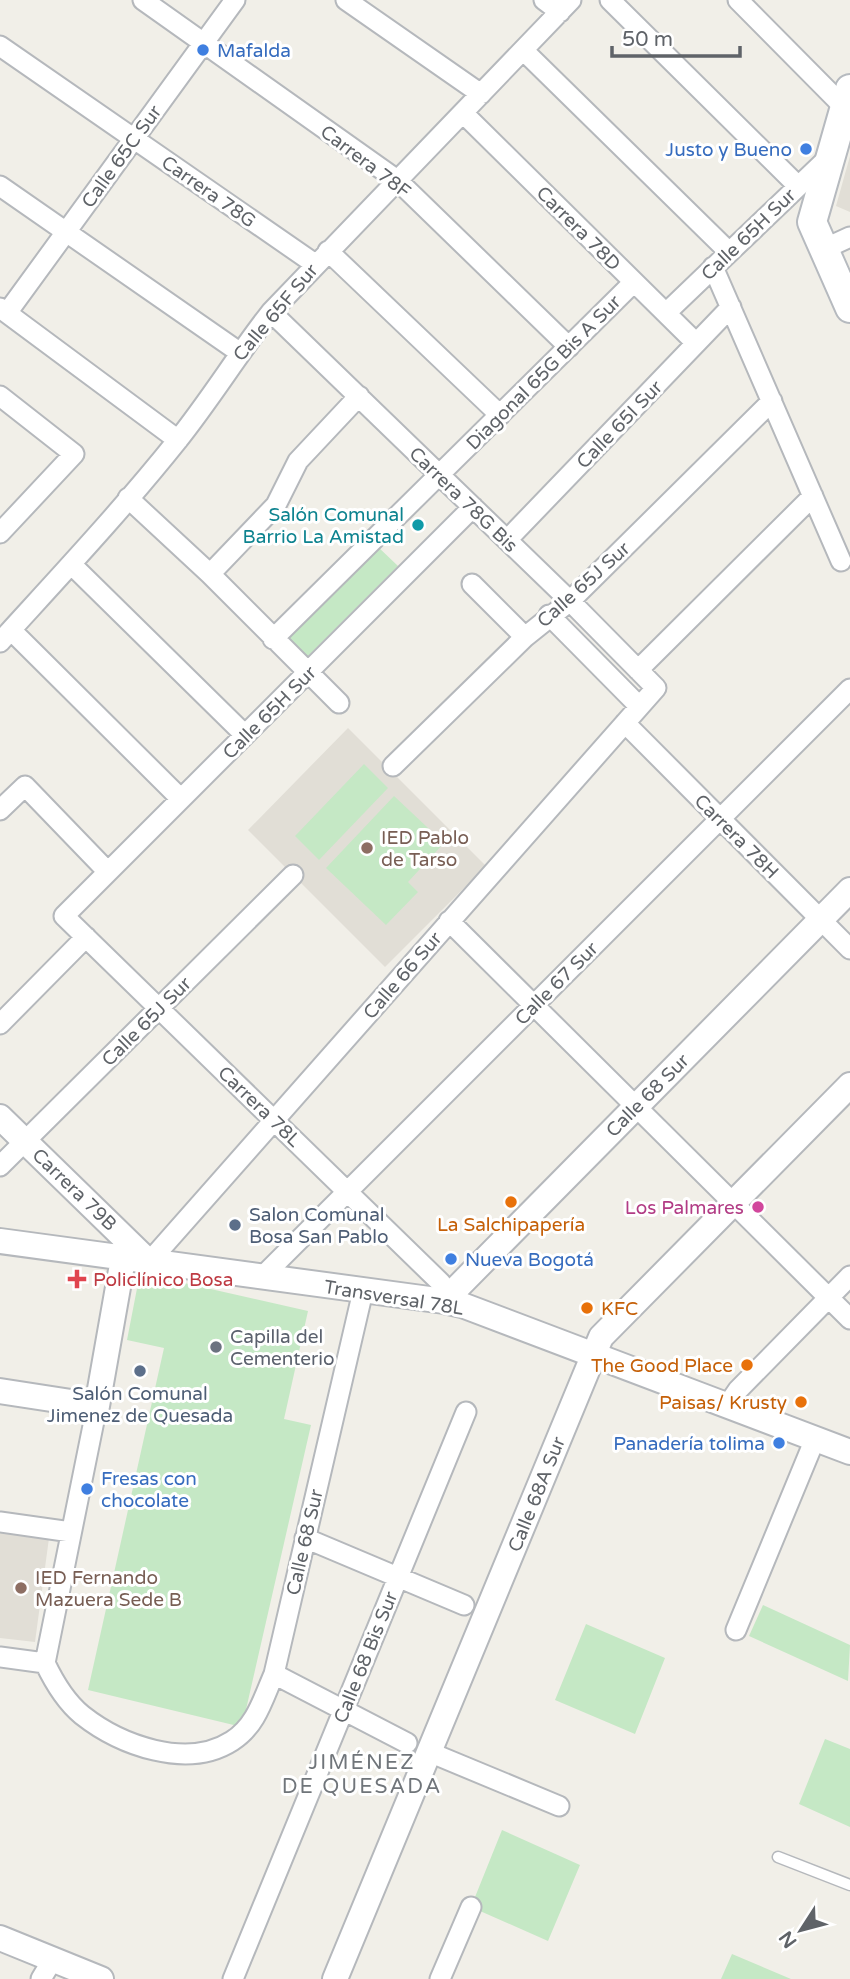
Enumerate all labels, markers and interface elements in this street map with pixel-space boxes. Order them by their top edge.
scale bar [612,14,740,58]
text: 50 m [622,27,673,52]
place label: Mafalda [217,40,291,62]
marker: Mafalda [195,42,211,58]
street label: Calle 65C Sur [77,100,167,212]
street label: Carrera 78F [316,121,415,203]
place label: Justo y Bueno [665,139,792,161]
marker: Justo y Bueno [798,141,814,157]
street label: Carrera 78G [157,151,260,232]
street label: Carrera 78D [532,182,625,275]
street label: Calle 65H Sur [697,184,801,285]
street label: Calle 65F Sur [229,259,323,366]
street label: Diagonal 65G Bis A Sur [462,290,626,455]
street label: Calle 65I Sur [572,376,668,473]
street label: Carrera 78G Bis [405,443,522,557]
place label: Salón Comunal Barrio La Amistad [243,504,404,548]
marker: Salón Comunal Barrio La Amistad [410,517,426,533]
street label: Calle 65J Sur [533,537,635,632]
street label: Calle 65H Sur [219,661,321,764]
street label: Carrera 78H [690,790,783,883]
place label: IED Pablo de Tarso [381,827,469,871]
marker: IED Pablo de Tarso [359,840,375,856]
street label: Calle 66 Sur [359,927,447,1024]
street label: Calle 67 Sur [511,937,603,1030]
street label: Calle 65J Sur [98,972,196,1071]
street label: Calle 68 Sur [602,1049,694,1142]
street label: Carrera 78L [213,1062,305,1152]
street label: Carrera 79B [28,1144,121,1235]
marker: La Salchipapería [503,1194,519,1210]
place label: Los Palmares [625,1197,744,1219]
marker: Los Palmares [750,1199,766,1215]
place label: Salon Comunal Bosa San Pablo [249,1204,388,1248]
place label: La Salchipapería [437,1214,585,1236]
marker: Salon Comunal Bosa San Pablo [227,1217,243,1233]
place label: Nueva Bogotá [465,1249,594,1271]
marker: Nueva Bogotá [443,1251,459,1267]
marker: Policlínico Bosa [67,1269,87,1289]
place label: Policlínico Bosa [93,1269,233,1291]
street label: Transversal 78L [322,1276,465,1320]
place label: KFC [601,1298,638,1320]
marker: KFC [579,1300,595,1316]
place label: Capilla del Cementerio [230,1326,335,1370]
marker: Capilla del Cementerio [208,1339,224,1355]
place label: The Good Place [591,1355,733,1377]
marker: The Good Place [739,1357,755,1373]
marker: Salón Comunal Jimenez de Quesada [132,1363,148,1379]
place label: Salón Comunal Jimenez de Quesada [47,1383,233,1427]
place label: Paisas/ Krusty [659,1392,787,1414]
marker: Paisas/ Krusty [793,1394,809,1410]
street label: Calle 68A Sur [504,1433,570,1555]
place label: Panadería tolima [613,1433,765,1455]
marker: Panadería tolima [771,1435,787,1451]
place label: Fresas con chocolate [101,1468,197,1512]
marker: Fresas con chocolate [79,1481,95,1497]
street label: Calle 68 Sur [282,1486,328,1597]
place label: IED Fernando Mazuera Sede B [35,1567,182,1611]
marker: IED Fernando Mazuera Sede B [13,1580,29,1596]
street label: Calle 68 Bis Sur [329,1588,403,1726]
district label: JIMÉNEZ DE QUESADA [282,1750,442,1799]
north arrow [766,1895,836,1965]
text: N [775,1927,801,1952]

